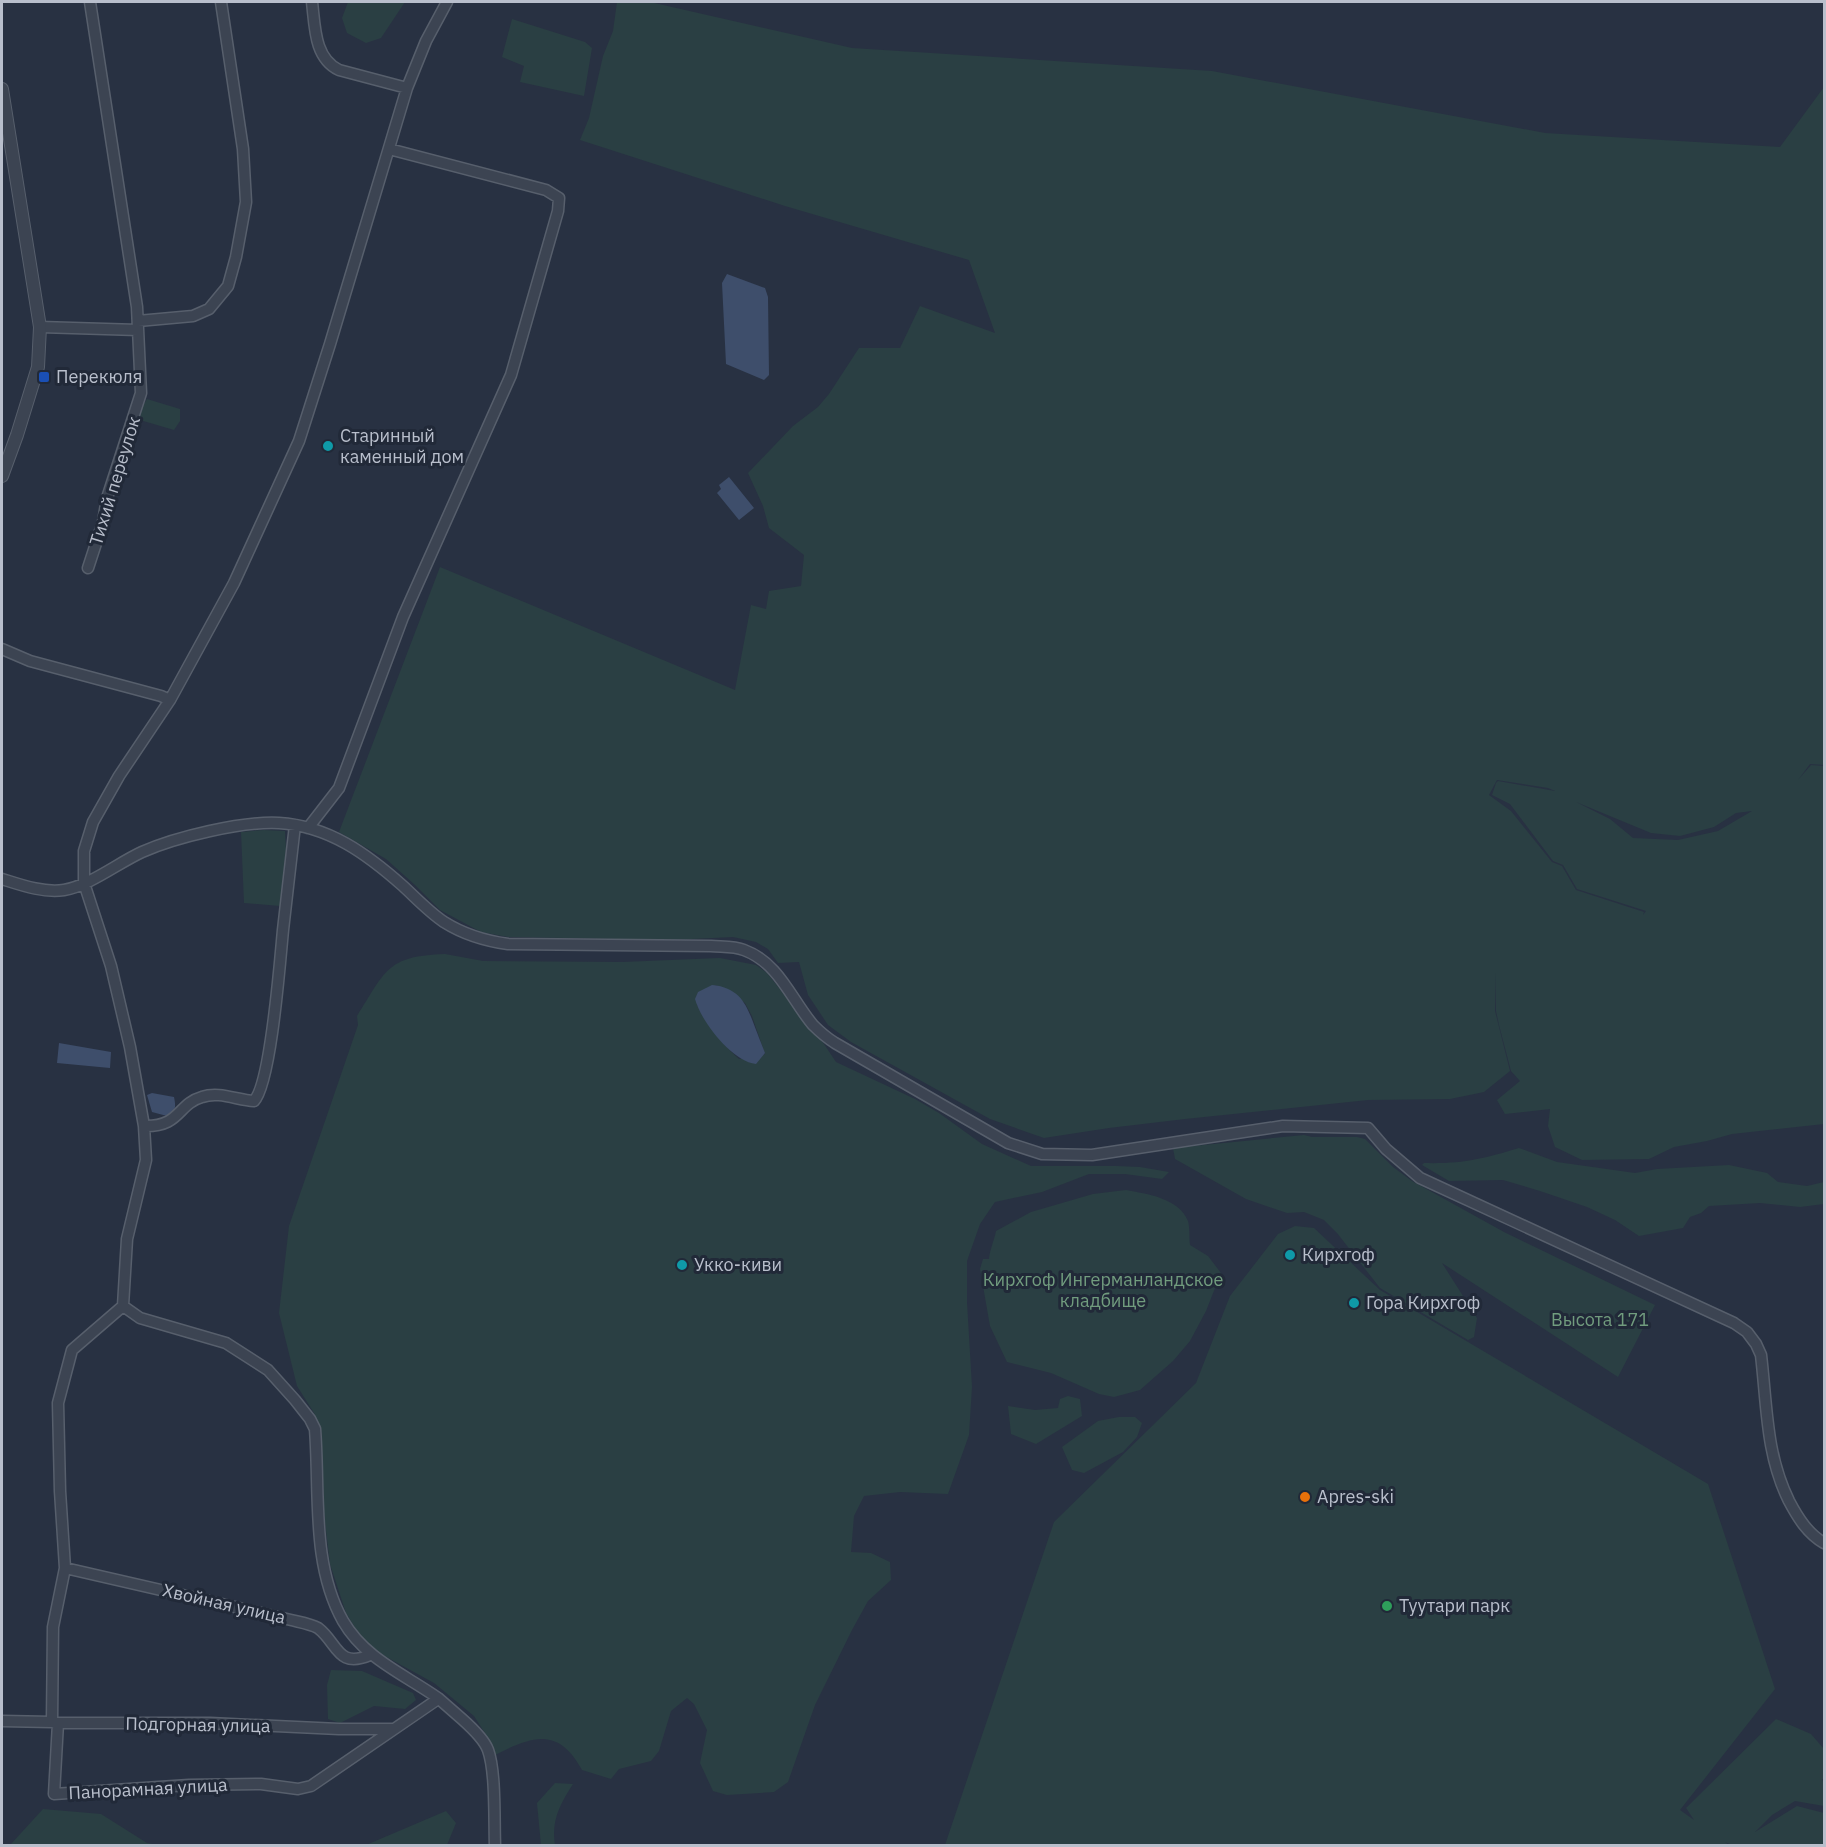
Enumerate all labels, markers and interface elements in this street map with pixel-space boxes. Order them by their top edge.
place label: Перекюля [56,365,142,388]
marker: Перекюля [37,370,51,384]
street label: Тихий переулок [84,413,145,548]
place label: Старинный каменный дом [340,424,464,468]
marker: Старинный каменный дом [321,439,335,453]
place label: Кирхгоф [1302,1243,1375,1266]
marker: Кирхгоф [1283,1248,1297,1262]
place label: Укко-киви [694,1253,782,1276]
marker: Укко-киви [675,1258,689,1272]
park label: Кирхгоф Ингерманландское кладбище [983,1268,1223,1312]
place label: Гора Кирхгоф [1366,1291,1480,1314]
marker: Гора Кирхгоф [1347,1296,1361,1310]
park label: Высота 171 [1551,1308,1649,1331]
place label: Apres-ski [1317,1485,1394,1508]
marker: Apres-ski [1298,1490,1312,1504]
street label: Хвойная улица [160,1578,288,1629]
place label: Туутари парк [1399,1594,1510,1617]
marker: Туутари парк [1380,1599,1394,1613]
street label: Подгорная улица [125,1712,271,1737]
street label: Панорамная улица [68,1773,228,1804]

